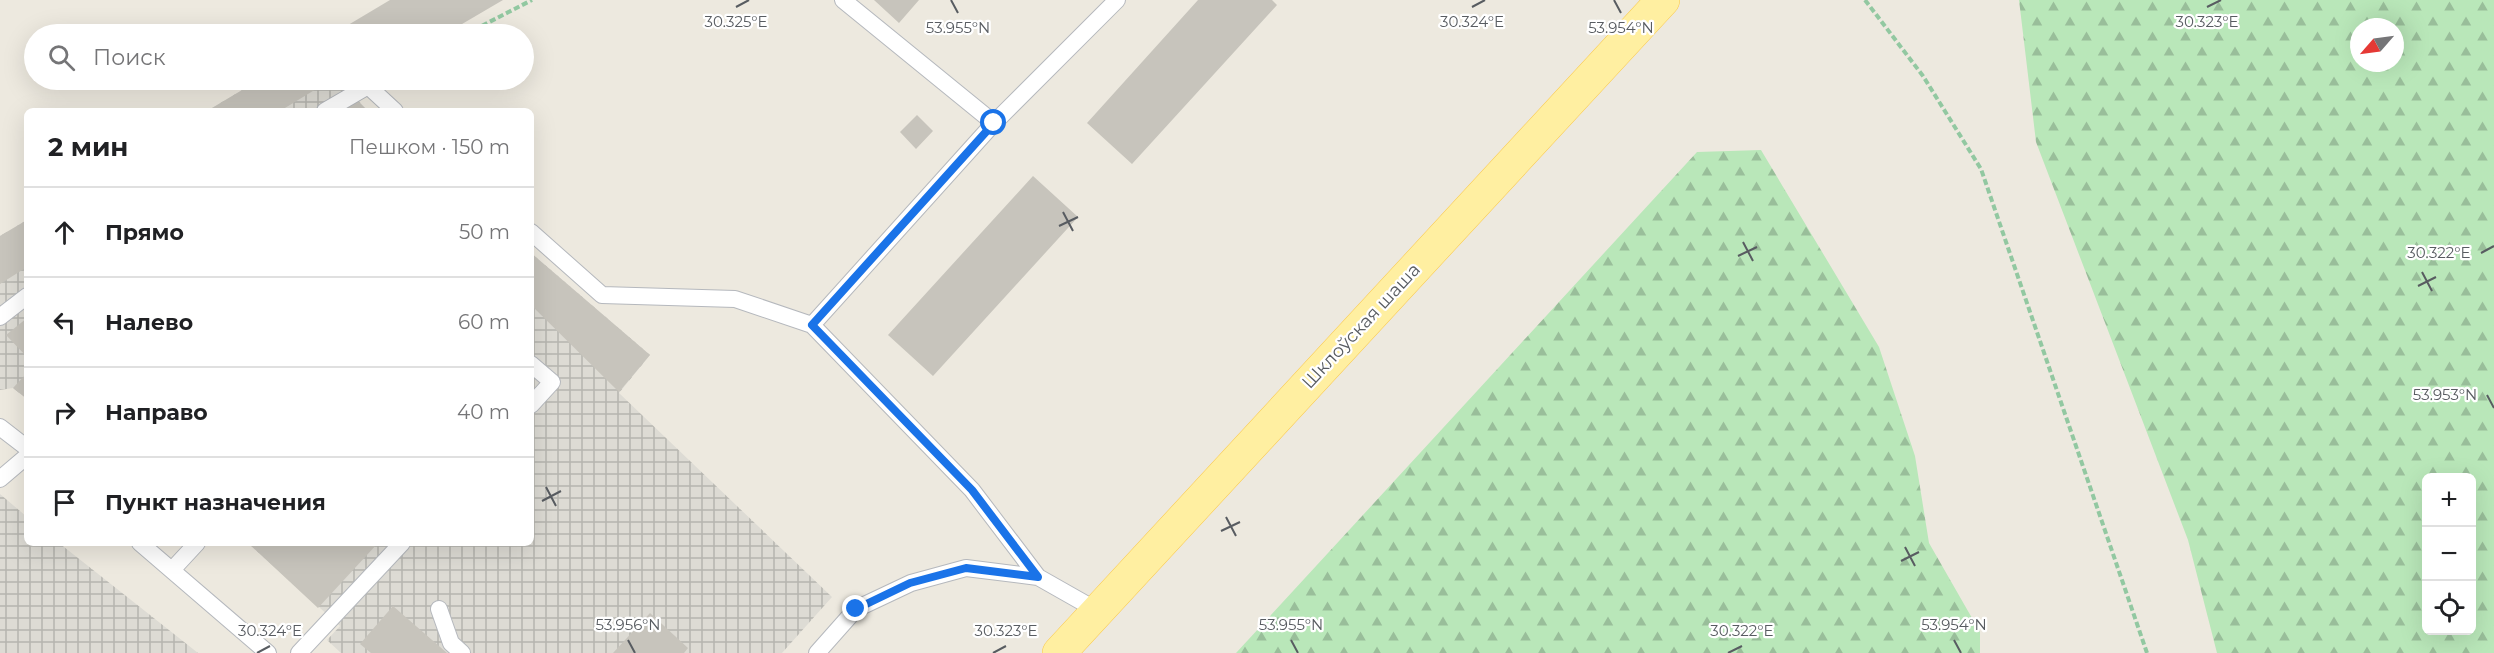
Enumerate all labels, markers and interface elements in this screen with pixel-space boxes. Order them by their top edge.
text: 30.325°E [704,12,768,31]
text: 30.324°E [1440,12,1504,31]
text: 30.323°E [2175,12,2239,31]
text: 53.955°N [926,18,990,37]
text: 53.954°N [1588,18,1654,37]
north arrow [2350,18,2404,72]
search box [24,24,534,90]
icon: search [45,41,78,74]
text: Поиск [93,44,165,71]
route start [980,109,1006,135]
text: 2 мин [48,131,128,163]
text: Пешком · 150 m [349,135,510,159]
icon: ahead [48,216,81,249]
text: Прямо [105,219,184,246]
text: 50 m [459,220,510,244]
text: 30.322°E [2407,243,2471,262]
street label: Шклоўская шаша [1297,259,1425,393]
icon: left [48,306,81,339]
text: Налево [105,309,193,336]
text: 60 m [458,310,510,334]
text: 53.953°N [2413,385,2477,404]
icon: right [48,396,81,429]
text: Направо [105,399,208,426]
text: 40 m [457,400,510,424]
map controls [2422,473,2476,635]
button: + [2422,473,2476,527]
icon: arrive [48,486,81,519]
text: Пункт назначения [105,489,326,516]
button: − [2422,527,2476,581]
button: locate [2422,581,2476,635]
route end [842,595,868,621]
text: 53.956°N [596,615,660,634]
text: 53.955°N [1259,615,1323,634]
text: 53.954°N [1921,615,1987,634]
text: 30.324°E [238,621,302,640]
text: 30.323°E [974,621,1038,640]
text: 30.322°E [1710,621,1774,640]

